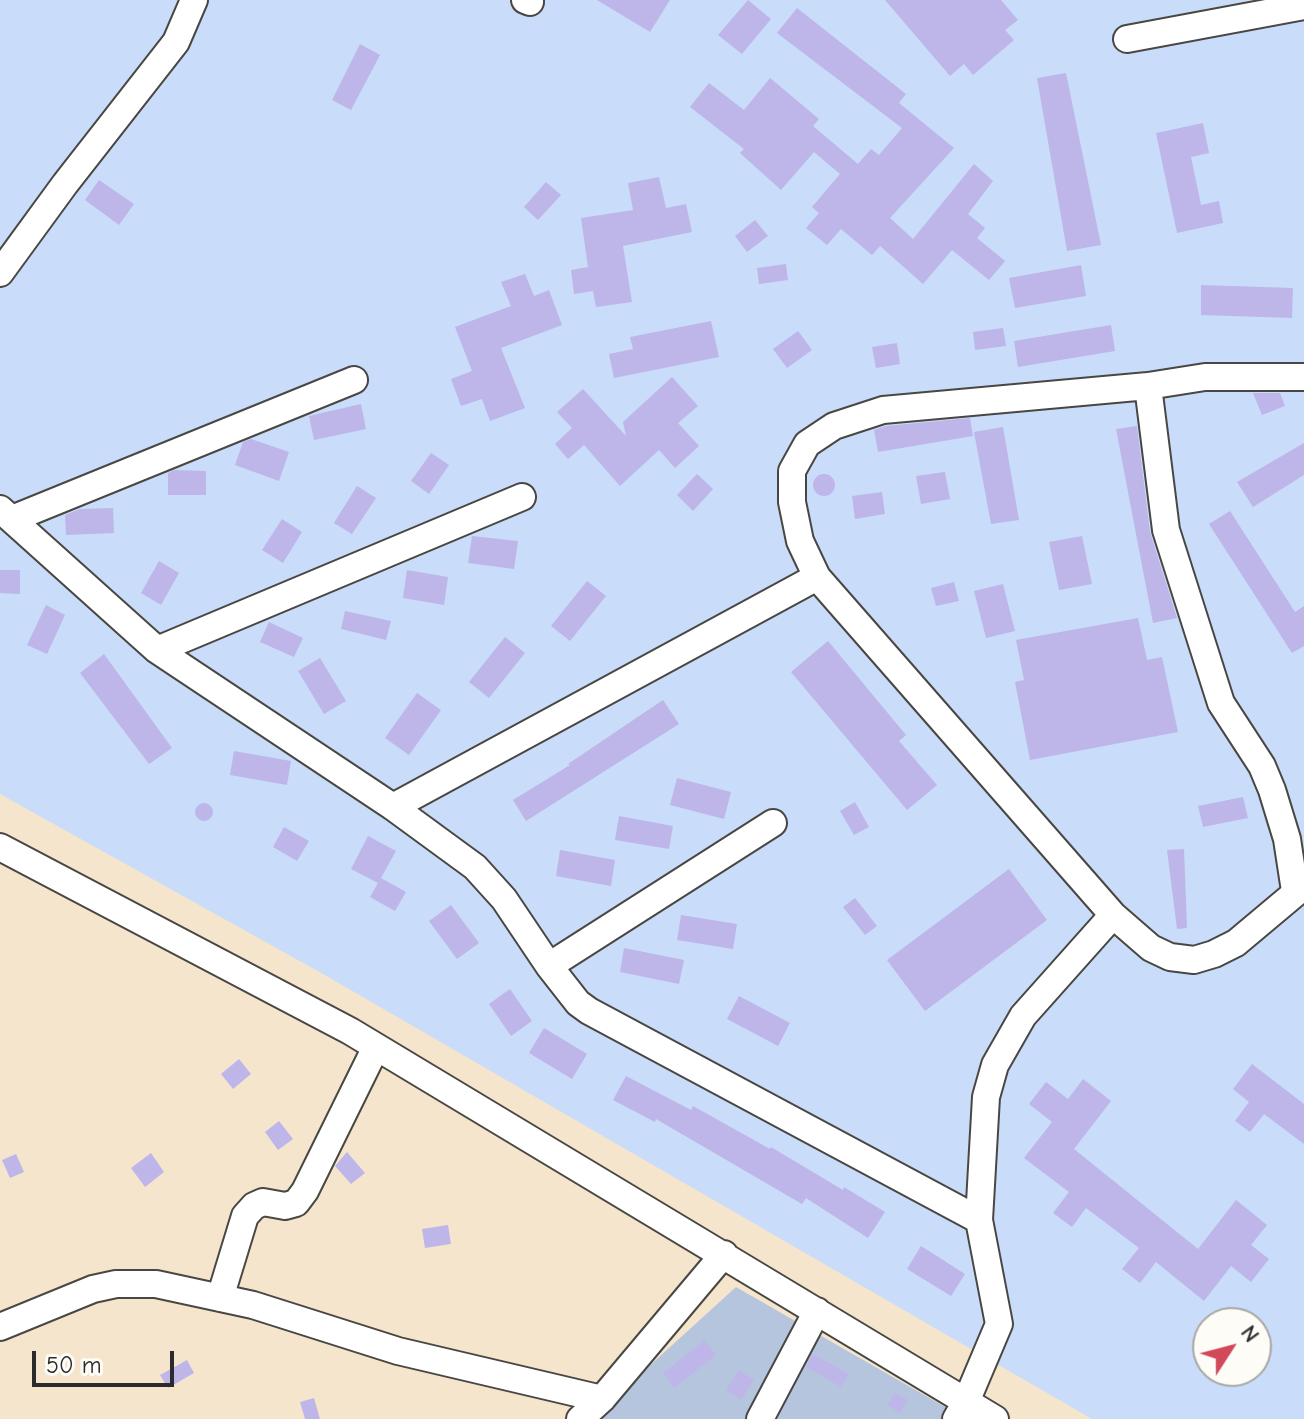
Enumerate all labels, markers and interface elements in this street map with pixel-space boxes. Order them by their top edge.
north arrow [1192,1307,1272,1387]
text: N [1235,1321,1265,1348]
scale bar [36,1335,178,1385]
text: 50 m [46,1351,102,1379]

